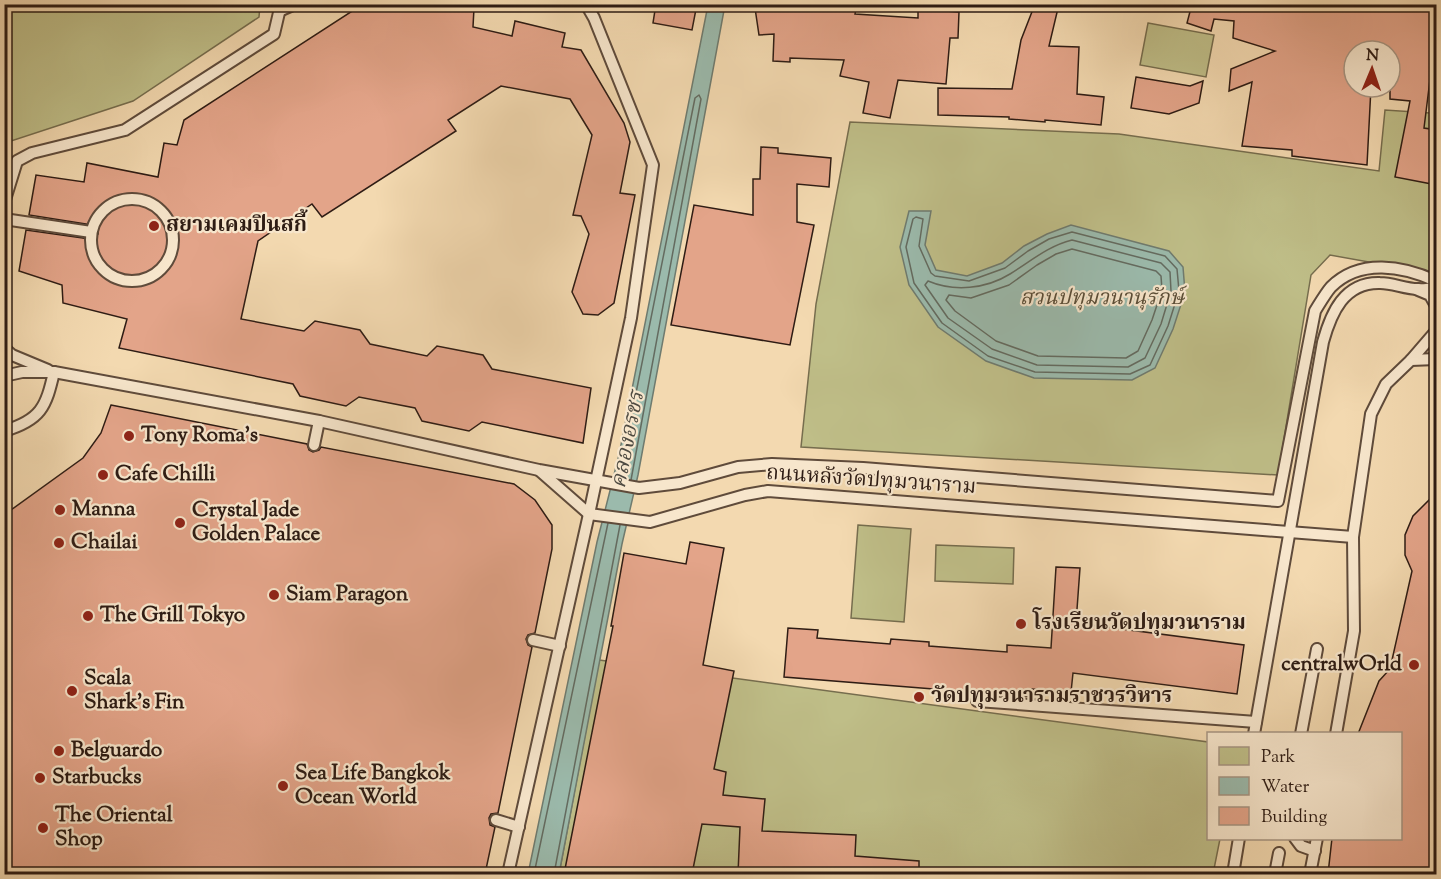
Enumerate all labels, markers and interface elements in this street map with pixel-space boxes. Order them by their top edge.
north arrow [1342,39,1402,99]
text: N [1366,45,1379,68]
place label: สยามเคมปินสกี้ [166,208,308,241]
marker: สยามเคมปินสกี้ [147,219,161,233]
park label: สวนปทุมวนานุรักษ์ [1020,284,1187,314]
water label: คลองอรชร [604,387,654,491]
place label: Tony Roma's [141,421,258,451]
marker: Tony Roma's [122,429,136,443]
street label: ถนนหลังวัดปทุมวนาราม [765,459,977,503]
place label: Cafe Chilli [115,460,215,490]
marker: Cafe Chilli [96,468,110,482]
place label: Manna [72,495,136,525]
place label: Crystal Jade Golden Palace [192,496,321,550]
marker: Manna [53,503,67,517]
marker: Crystal Jade Golden Palace [173,516,187,530]
place label: Chailai [71,528,137,558]
marker: Chailai [52,536,66,550]
place label: Siam Paragon [286,580,409,610]
marker: Siam Paragon [267,588,281,602]
place label: The Grill Tokyo [100,601,246,631]
place label: โรงเรียนวัดปทุมวนาราม [1032,607,1246,639]
marker: The Grill Tokyo [81,609,95,623]
marker: โรงเรียนวัดปทุมวนาราม [1014,617,1028,631]
place label: centralwOrld [1281,650,1402,680]
marker: centralwOrld [1407,658,1421,672]
place label: Scala Shark's Fin [84,664,185,718]
place label: วัดปทุมวนารามราชวรวิหาร [931,682,1172,712]
marker: Scala Shark's Fin [65,684,79,698]
marker: วัดปทุมวนารามราชวรวิหาร [912,690,926,704]
legend [1207,732,1402,840]
place label: Belguardo [71,736,163,766]
marker: Belguardo [52,744,66,758]
text: Park [1261,745,1296,771]
place label: Sea Life Bangkok Ocean World [295,759,451,813]
place label: Starbucks [52,763,141,793]
marker: Starbucks [33,771,47,785]
text: Water [1261,775,1310,801]
marker: Sea Life Bangkok Ocean World [276,779,290,793]
place label: The Oriental Shop [55,801,173,855]
text: Building [1261,805,1327,831]
marker: The Oriental Shop [36,821,50,835]

